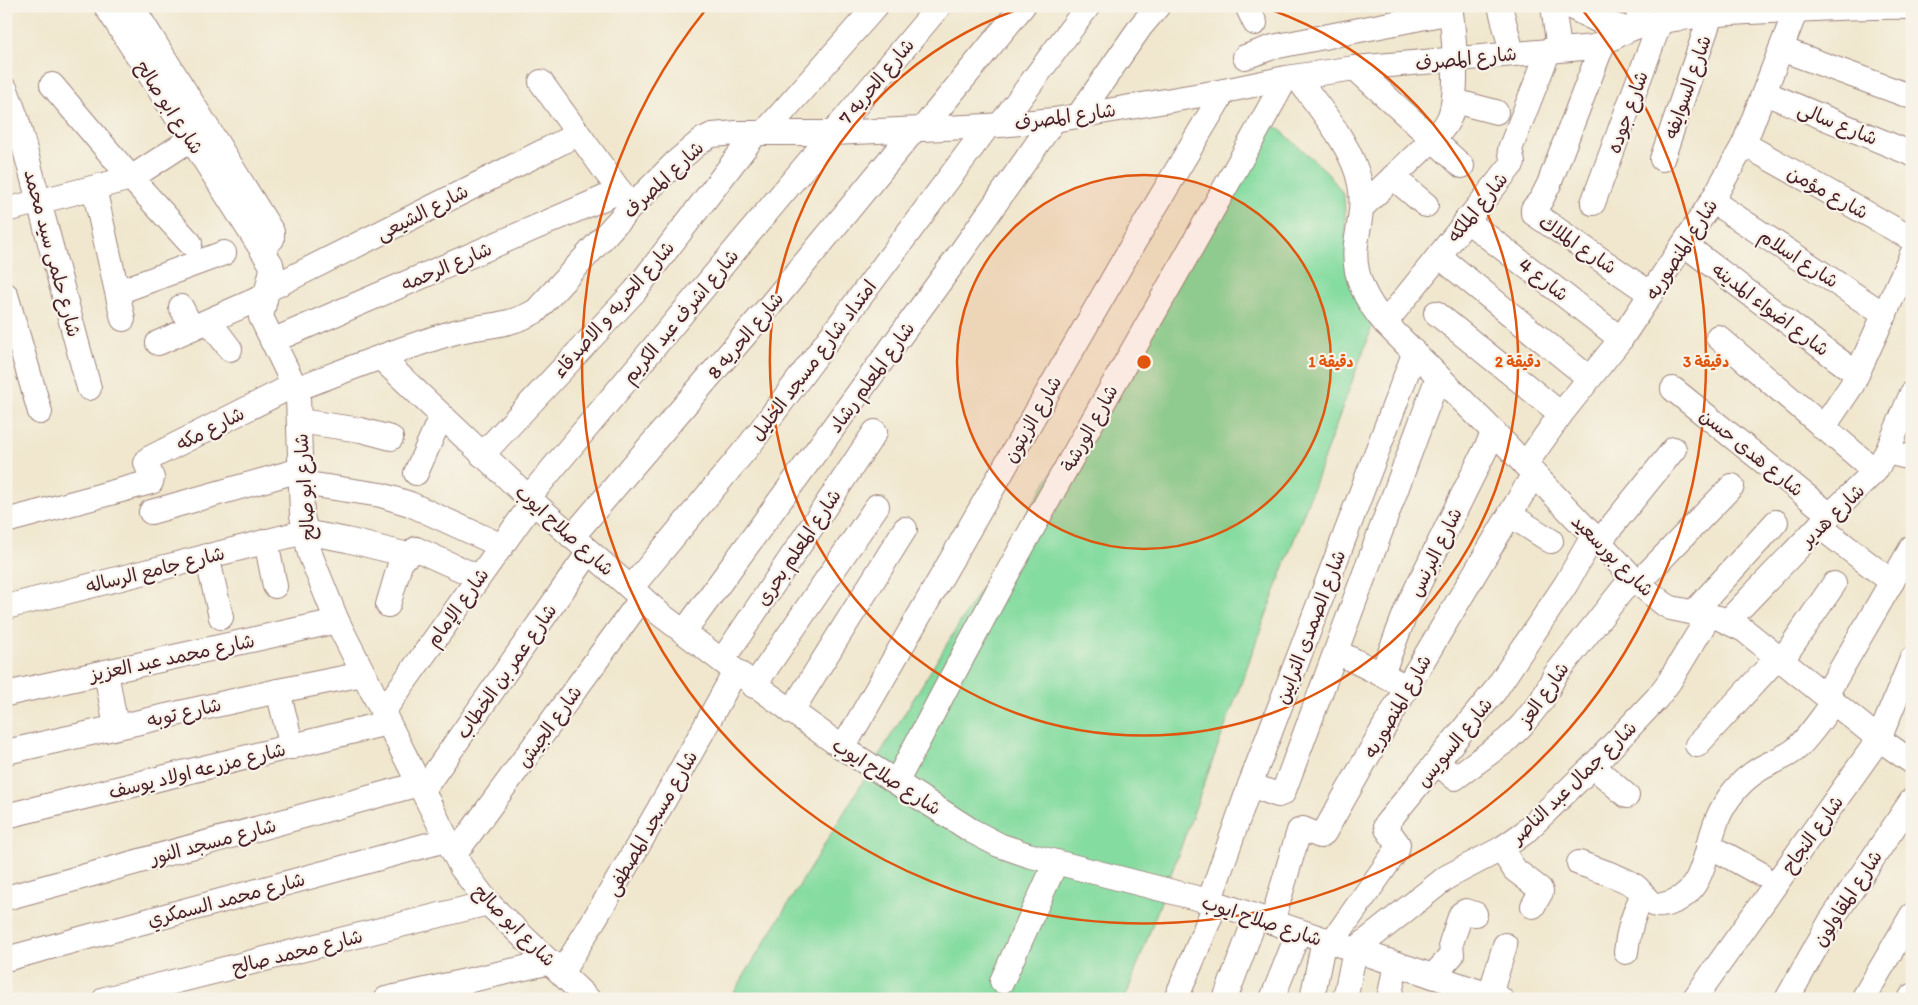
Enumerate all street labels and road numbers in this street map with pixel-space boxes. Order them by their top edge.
street label: شارع السوايفه [1659,32,1718,143]
street label: شارع الحريه 7 [834,34,921,130]
street label: شارع المصرف [1414,42,1518,77]
street label: شارع ابو صالح [129,56,208,159]
street label: شارع جوده [1602,68,1655,157]
street label: شارع سالى [1794,97,1881,152]
street label: شارع المصرف [1013,98,1117,137]
street label: شارع المصرف [618,136,710,224]
street label: شارع مؤمن [1782,161,1872,226]
street label: شارع حلمى سيد محمد [17,167,86,340]
street label: شارع الملكه [1442,168,1514,248]
street label: شارع الشيعى [372,179,473,247]
street label: شارع المنصوريه [1640,195,1724,305]
street label: شارع الملاك [1533,210,1621,280]
street label: شارع اسلام [1753,224,1843,295]
street label: شارع الحريه و الاصدقاء [548,236,681,384]
street label: شارع الرحمه [397,237,496,298]
street label: شارع اشرف عبد الكريم [617,244,746,390]
street label: شارع 4 [1513,253,1573,308]
street label: شارع اضواء المدينه [1706,258,1834,363]
street label: امتداد شارع مسجد الخليل [745,275,883,446]
street label: شارع الحريه 8 [702,287,790,385]
street label: شارع المعلم رشاد [823,317,922,439]
street label: شارع الزيتون [998,372,1068,468]
street label: شارع الورشة [1056,381,1124,477]
street label: شارع مكه [172,402,249,457]
street label: شارع هدى حسن [1694,403,1808,503]
street label: شارع ابو صالح [289,433,322,541]
street label: شارع هدير [1794,479,1871,554]
street label: شارع صلاح ايوب [509,480,619,582]
street label: شارع المعلم بحرى [751,485,848,612]
street label: شارع البرنس [1404,504,1469,601]
street label: شارع بورسعيد [1565,509,1659,603]
street label: شارع جامع الرساله [83,541,227,600]
street label: شارع الصمدى الترابين [1270,547,1352,708]
street label: شارع الإمام [421,563,496,653]
street label: شارع عمر بن الخطاب [451,599,563,744]
street label: شارع محمد عبد العزيز [86,629,257,689]
street label: شارع المنصوريه [1359,651,1438,763]
street label: شارع العز [1512,658,1575,734]
street label: شارع الجيش [512,681,588,773]
street label: شارع توبه [145,693,224,734]
street label: شارع السويس [1411,693,1499,793]
street label: شارع جمال عبد الناصر [1504,716,1643,851]
street label: شارع صلاح ايوب [827,733,945,822]
street label: شارع مزرعه اولاد يوسف [106,737,289,806]
street label: شارع مسجد المصطفى [600,746,704,901]
street label: شارع النجاح [1777,791,1850,879]
street label: شارع مسجد النور [146,814,279,872]
street label: شارع المقاولون [1808,846,1889,952]
street label: شارع محمد السمكري [145,867,308,934]
street label: شارع ابو صالح [467,879,561,973]
street label: شارع صلاح ايوب [1198,890,1325,953]
street label: شارع محمد صالح [229,924,365,981]

